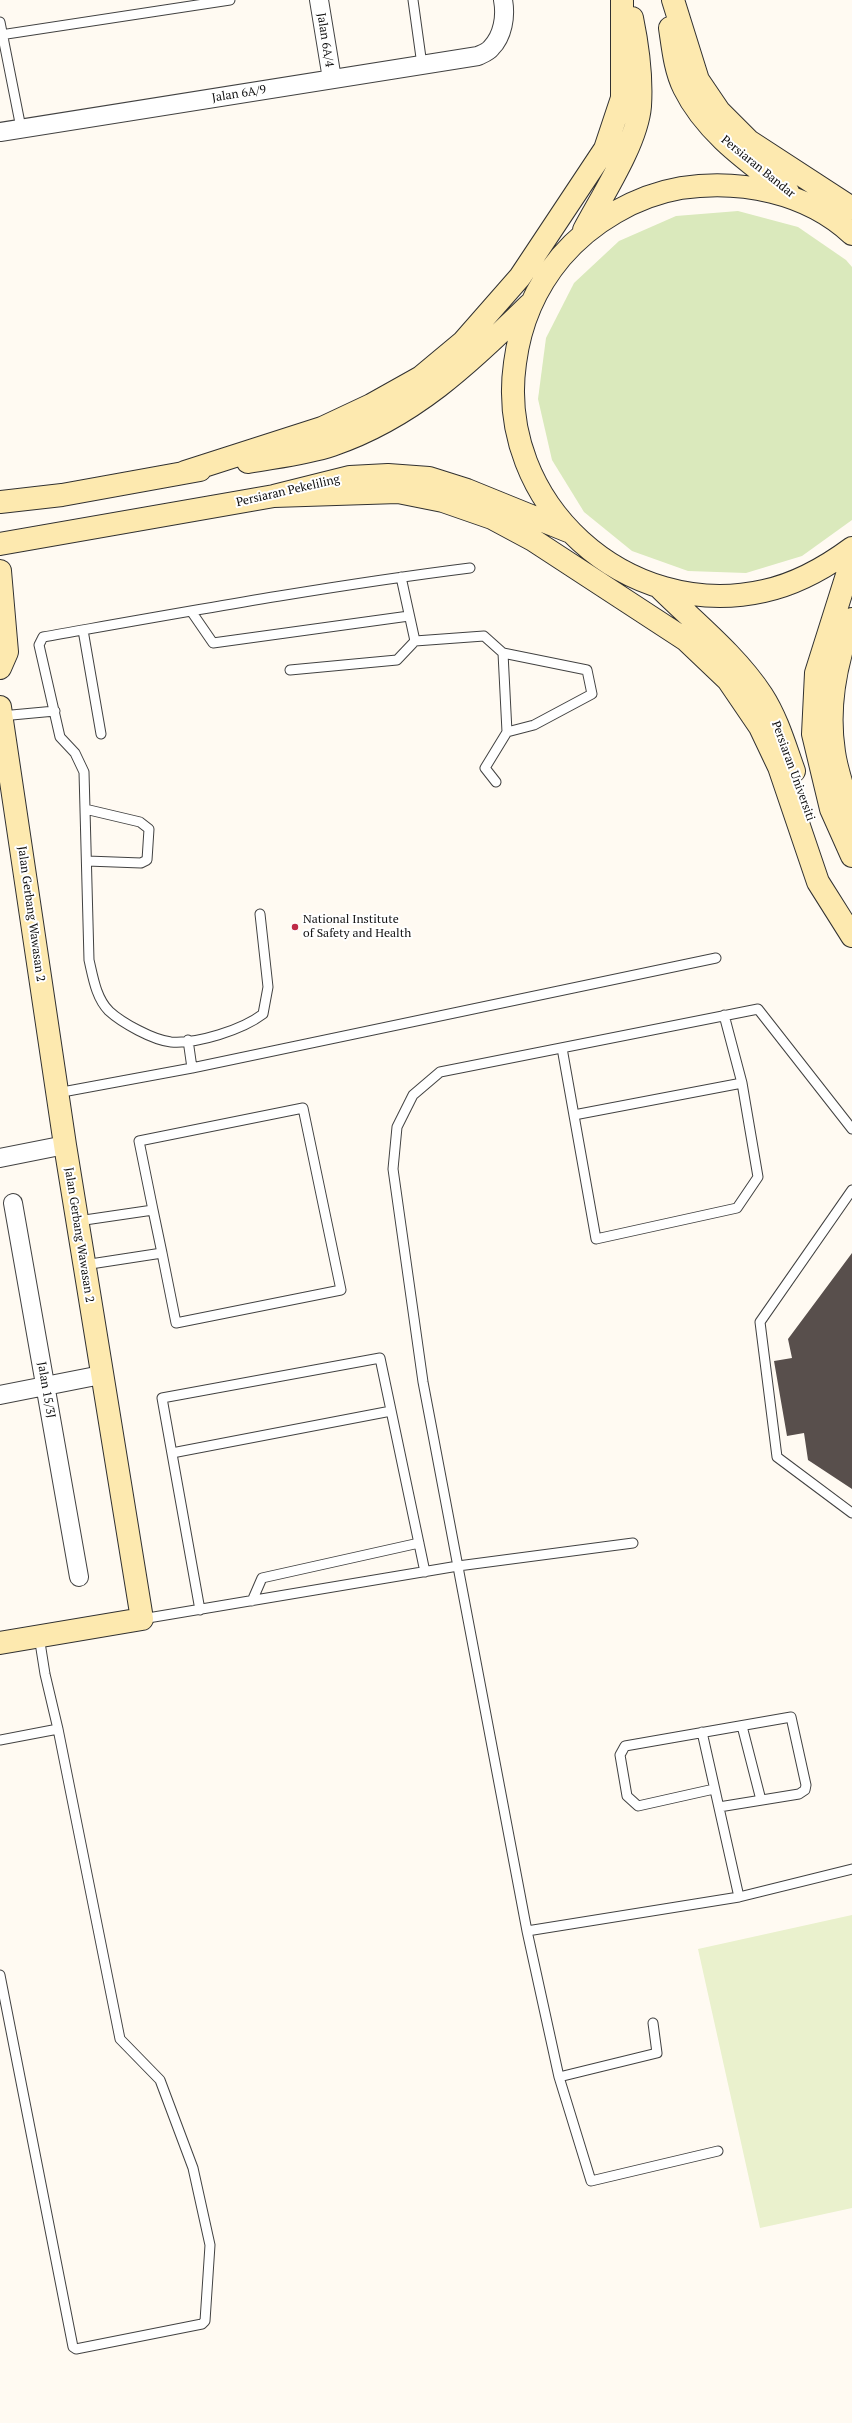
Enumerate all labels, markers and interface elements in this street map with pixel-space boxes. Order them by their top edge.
street label: Jalan 6A/4 [314,12,336,68]
street label: Jalan 6A/9 [211,83,267,105]
street label: Persiaran Bandar [718,133,798,201]
street label: Persiaran Pekeliling [235,472,341,510]
street label: Persiaran Universiti [768,719,818,823]
street label: Jalan Gerbang Wawasan 2 [14,845,48,983]
place label: National Institute of Safety and Health [303,913,411,941]
marker: National Institute of Safety and Health [290,922,300,932]
street label: Jalan Gerbang Wawasan 2 [61,1166,97,1304]
street label: Jalan 15/3J [34,1361,58,1419]

